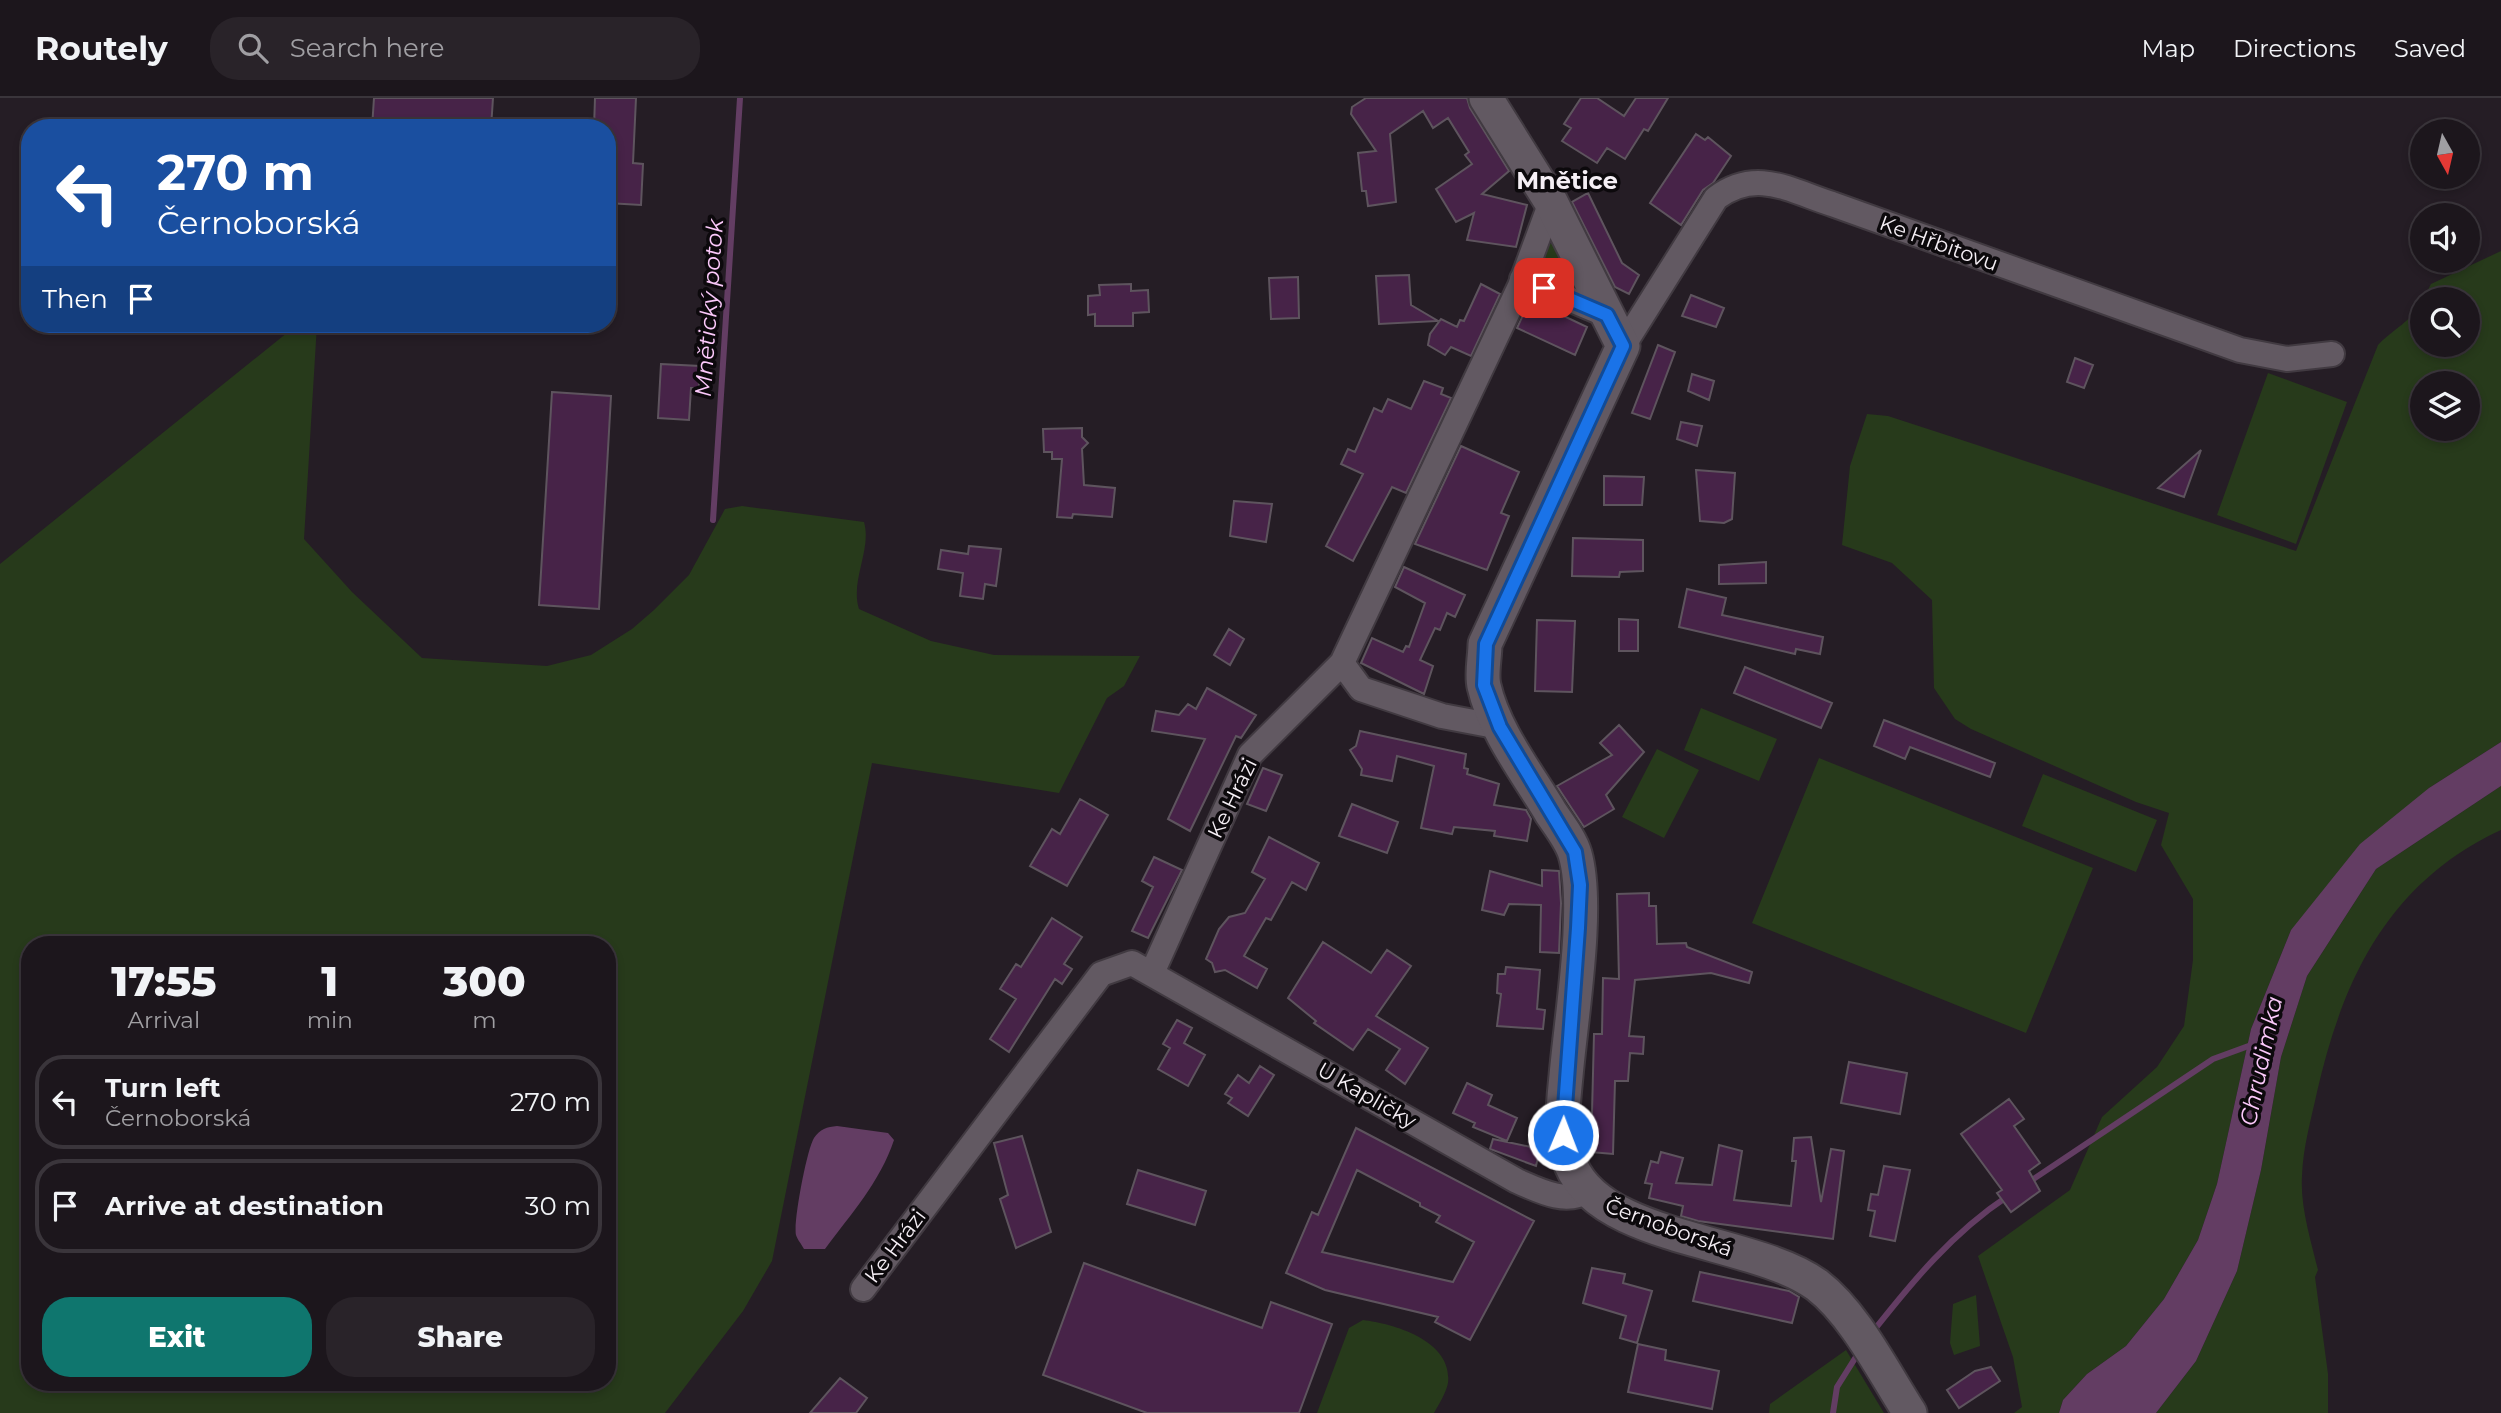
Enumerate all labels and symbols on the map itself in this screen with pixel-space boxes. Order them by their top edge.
north arrow [2410,119,2480,189]
district label: Mnětice [1516,166,1618,195]
street label: Ke Hřbitovu [1876,210,2002,276]
water label: Mnětický potok [689,217,729,398]
pin [1514,258,1574,318]
street label: Ke Hrázi [1202,754,1262,842]
water label: Chrudimka [2234,994,2288,1128]
street label: U Kapličky [1313,1057,1421,1134]
position arrow [1526,1098,1600,1172]
street label: Černoborská [1602,1192,1736,1262]
street label: Ke Hrázi [859,1204,931,1288]

